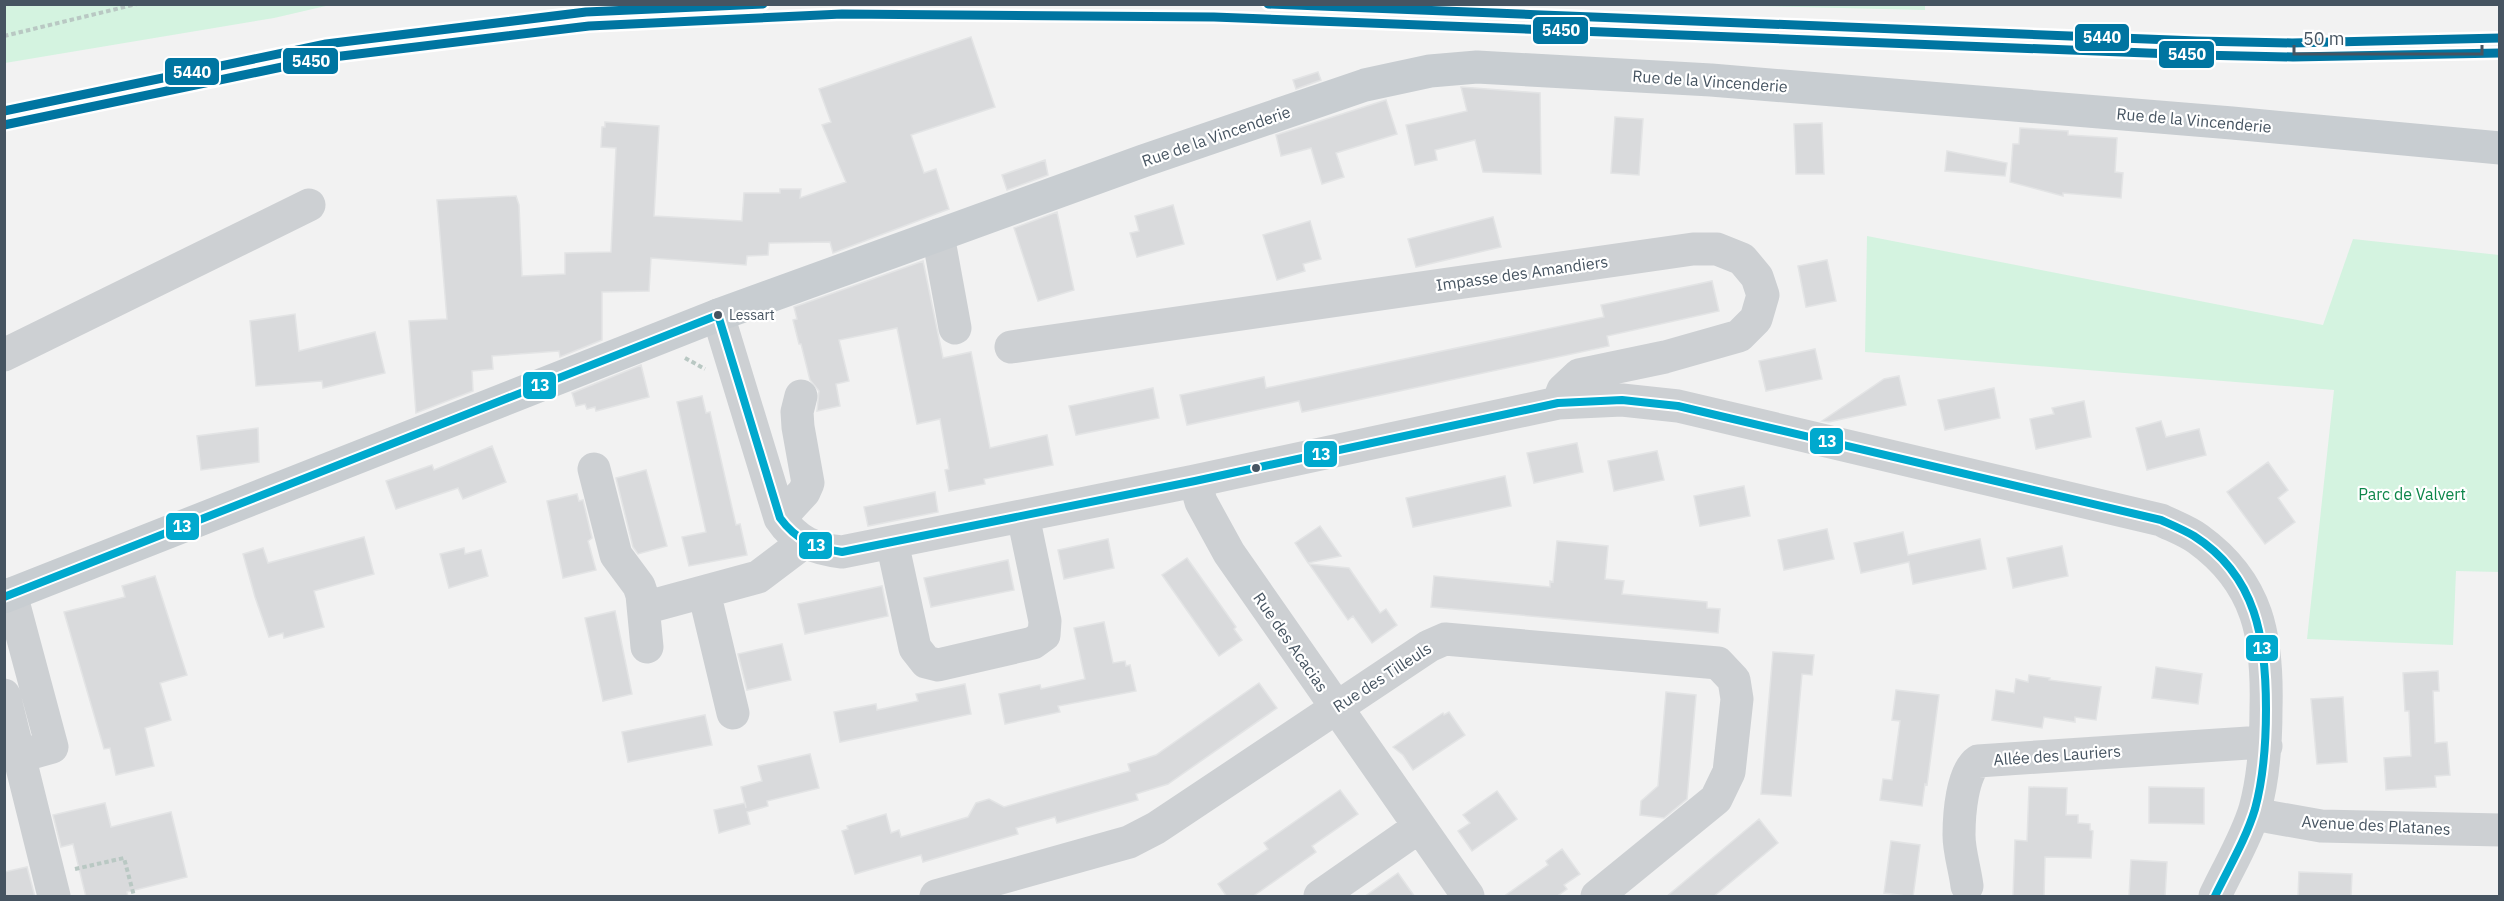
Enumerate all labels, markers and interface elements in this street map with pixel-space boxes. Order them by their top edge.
line badge: 5450 [1532,16,1589,45]
scale bar [2294,18,2482,56]
text: 5450 [1542,20,1581,40]
line badge: 5440 [2074,23,2130,52]
text: 5440 [2083,27,2122,47]
text: 50 m [2303,27,2345,50]
line badge: 5450 [2158,40,2215,69]
text: 5450 [2168,44,2207,64]
line badge: 5450 [282,47,339,75]
text: 5450 [292,51,331,71]
line badge: 5440 [164,57,220,86]
text: 5440 [173,62,212,82]
street label: Rue de la Vincenderie [1632,66,1789,96]
street label: Rue de la Vincenderie [1139,101,1293,171]
street label: Rue de la Vincenderie [2116,103,2273,137]
street label: Impasse des Amandiers [1435,251,1609,295]
place label: Lessart [729,306,775,324]
marker: Lessart [712,309,724,321]
line badge: 13 [522,371,557,400]
text: 13 [530,375,550,395]
line badge: 13 [1809,427,1844,455]
text: 13 [1817,431,1837,451]
line badge: 13 [1303,440,1338,468]
text: 13 [1311,444,1331,464]
unlabelled marker [1250,462,1262,474]
park label: Parc de Valvert [2358,484,2466,504]
line badge: 13 [165,512,200,541]
text: 13 [172,516,192,536]
line badge: 13 [798,531,833,560]
text: 13 [806,535,826,555]
street label: Rue des Acacias [1249,588,1333,696]
line badge: 13 [2245,634,2279,662]
street label: Rue des Tilleuls [1329,638,1435,716]
text: 13 [2252,638,2272,658]
street label: Allée des Lauriers [1993,741,2121,769]
street label: Avenue des Platanes [2301,811,2451,839]

